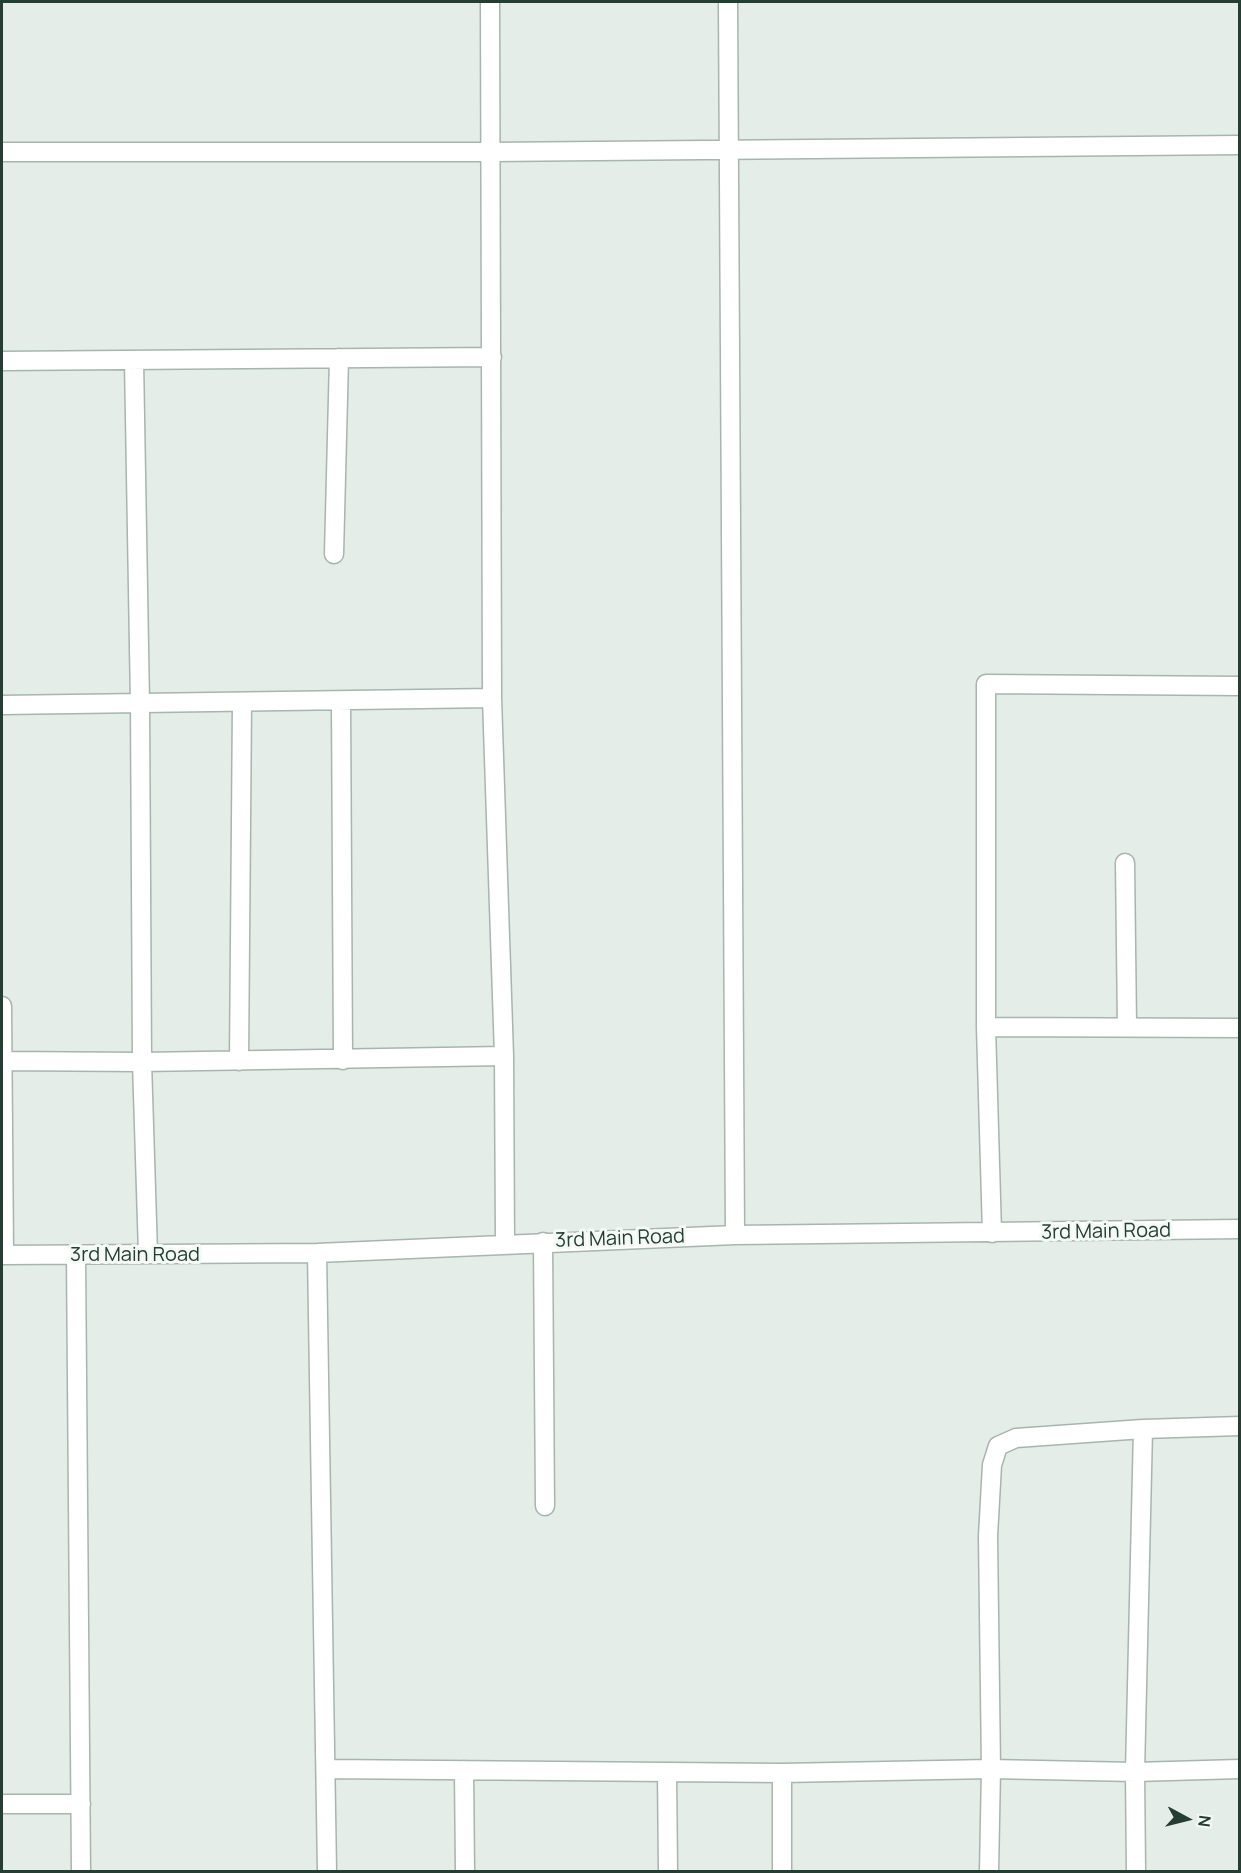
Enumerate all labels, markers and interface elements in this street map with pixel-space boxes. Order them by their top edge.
street label: 3rd Main Road [1041,1219,1171,1245]
street label: 3rd Main Road [555,1225,685,1253]
street label: 3rd Main Road [70,1243,200,1267]
north arrow [1157,1789,1217,1849]
text: N [1193,1814,1216,1828]

